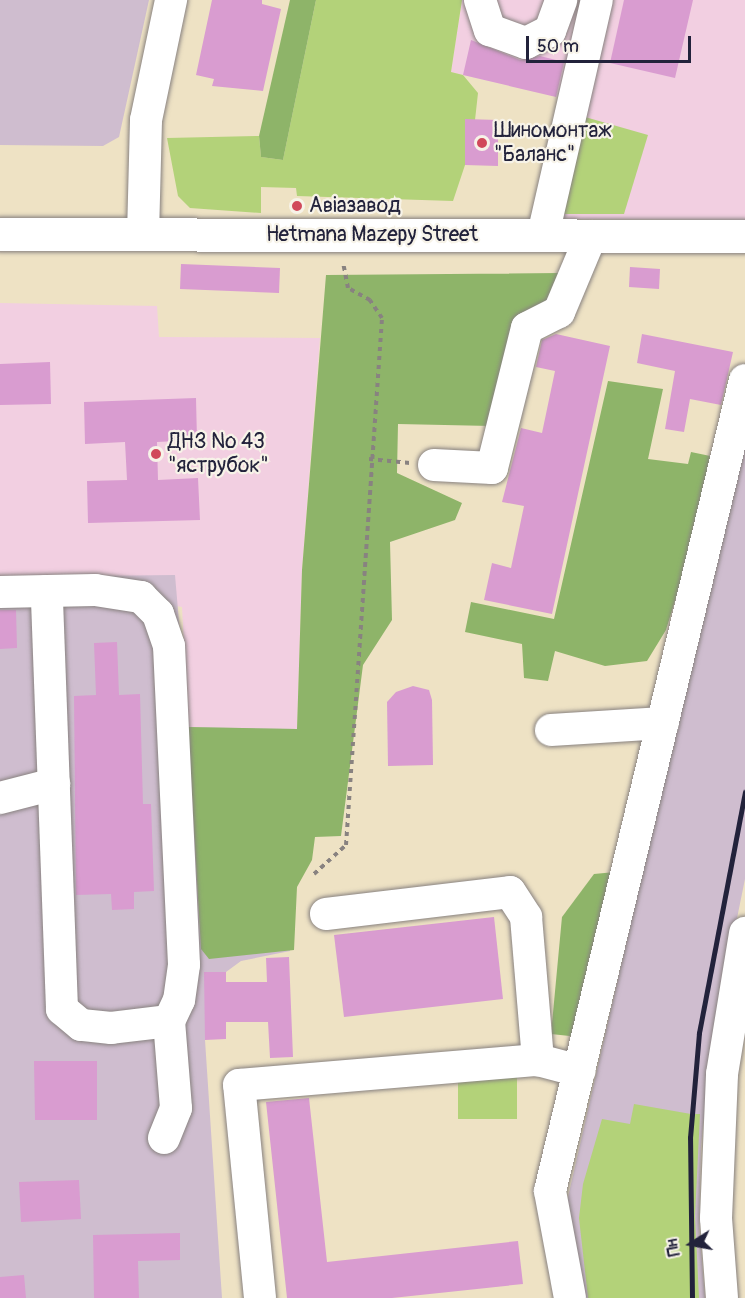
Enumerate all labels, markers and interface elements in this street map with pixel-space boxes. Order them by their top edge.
scale bar [529,24,694,62]
text: 50 m [537,35,579,58]
place label: Шиномонтаж "Баланс" [494,118,612,168]
marker: Шиномонтаж "Баланс" [475,136,489,150]
place label: Авіазавод [309,193,401,219]
marker: Авіазавод [290,199,304,213]
street label: Hetmana Mazepy Street [266,222,478,248]
place label: ДНЗ № 43 "яструбок" [168,429,269,479]
marker: ДНЗ № 43 "яструбок" [149,447,163,461]
north arrow [661,1214,721,1274]
text: Пн [662,1237,685,1258]

